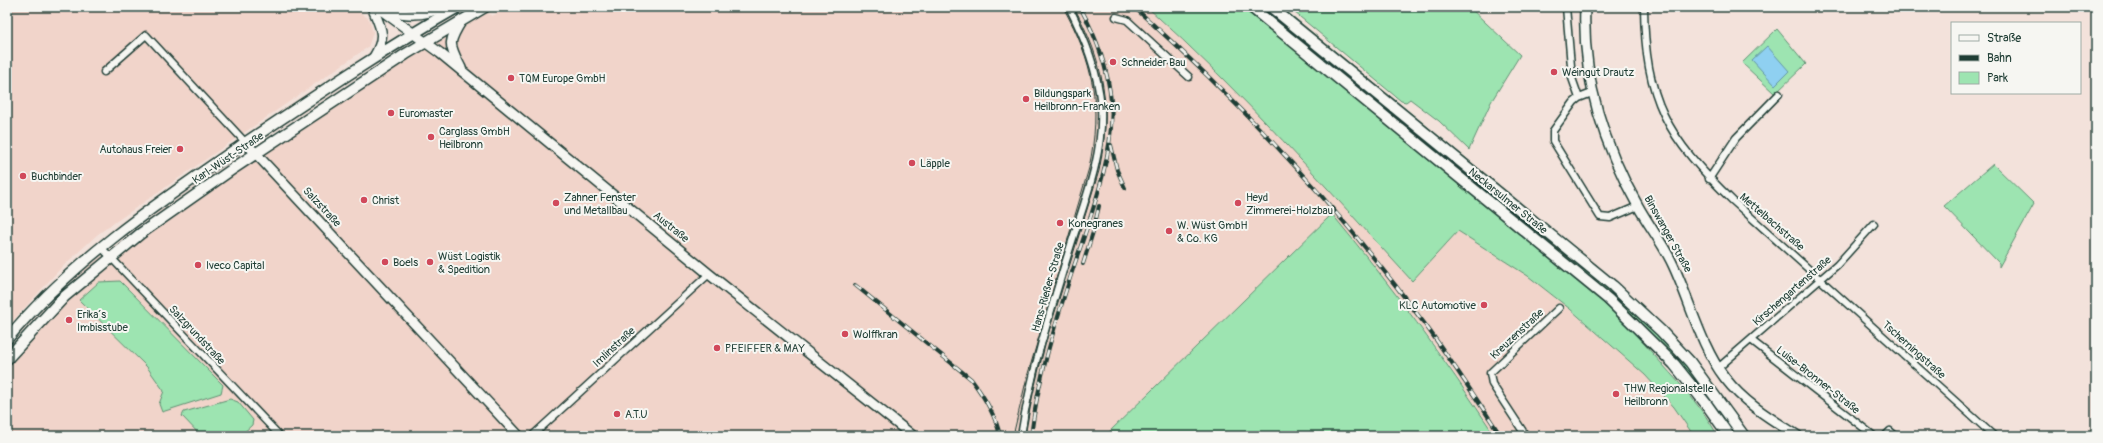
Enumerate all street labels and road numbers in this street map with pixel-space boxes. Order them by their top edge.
street label: Karl-Wüst-Straße [190,129,267,187]
street label: Neckarsulmer Straße [1466,165,1551,237]
street label: Salzstraße [300,184,344,230]
street label: Mettelbachstraße [1737,190,1807,254]
street label: Binswanger Straße [1641,193,1695,275]
street label: Austraße [651,209,692,246]
street label: Hans-Rießer-Straße [1029,240,1067,333]
street label: Kirschengartenstraße [1750,253,1834,329]
street label: Salzgrundstraße [166,303,228,368]
street label: Kreuzenstraße [1488,306,1547,362]
street label: Tscherningstraße [1880,318,1949,382]
street label: Imlinstraße [590,324,638,370]
street label: Luise-Bronner-Straße [1774,343,1863,417]

